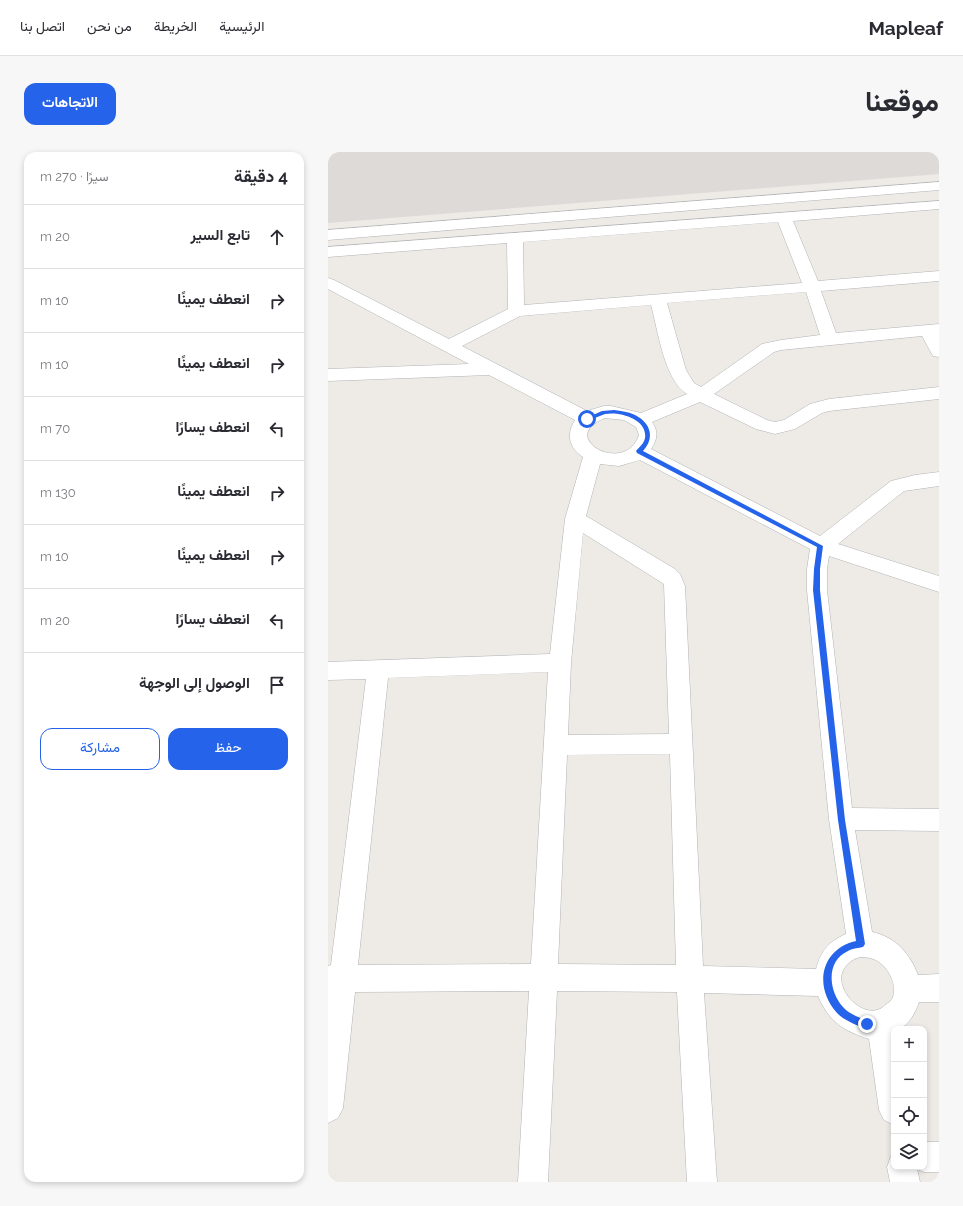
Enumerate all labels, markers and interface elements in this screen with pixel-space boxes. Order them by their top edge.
text: Mapleaf [868,17,943,39]
text: اتصل بنا [20,18,65,34]
text: من نحن [87,18,132,34]
text: الخريطة [154,18,197,34]
text: الرئيسية [219,18,264,34]
button: الاتجاهات [24,83,116,125]
text: موقعنا [865,85,939,118]
text: 4 دقيقة [234,166,288,186]
text: سيرًا · 270 m [40,169,109,184]
text: تابع السير [190,226,250,244]
icon: ahead [266,226,288,248]
text: 20 m [40,229,70,244]
text: انعطف يمينًا [177,290,250,308]
icon: right [266,290,288,312]
text: 10 m [40,293,69,308]
text: انعطف يمينًا [177,354,250,372]
icon: right [266,354,288,376]
text: 10 m [40,357,69,372]
route start [578,410,596,428]
text: انعطف يسارًا [175,418,250,436]
icon: left [266,418,288,440]
text: 70 m [40,421,70,436]
text: انعطف يمينًا [177,482,250,500]
icon: right [266,482,288,504]
text: 130 m [40,485,76,500]
text: انعطف يمينًا [177,546,250,564]
icon: right [266,546,288,568]
text: 10 m [40,549,69,564]
text: انعطف يسارًا [175,610,250,628]
icon: left [266,610,288,632]
text: 20 m [40,613,70,628]
text: الوصول إلى الوجهة [139,674,250,692]
icon: arrive [266,674,288,696]
button: مشاركة [40,728,160,770]
button: حفظ [168,728,288,770]
route end [858,1015,876,1033]
map controls [891,1026,927,1170]
button: + [891,1026,927,1062]
button: − [891,1062,927,1098]
button: locate [891,1098,927,1134]
button: layers [891,1134,927,1170]

